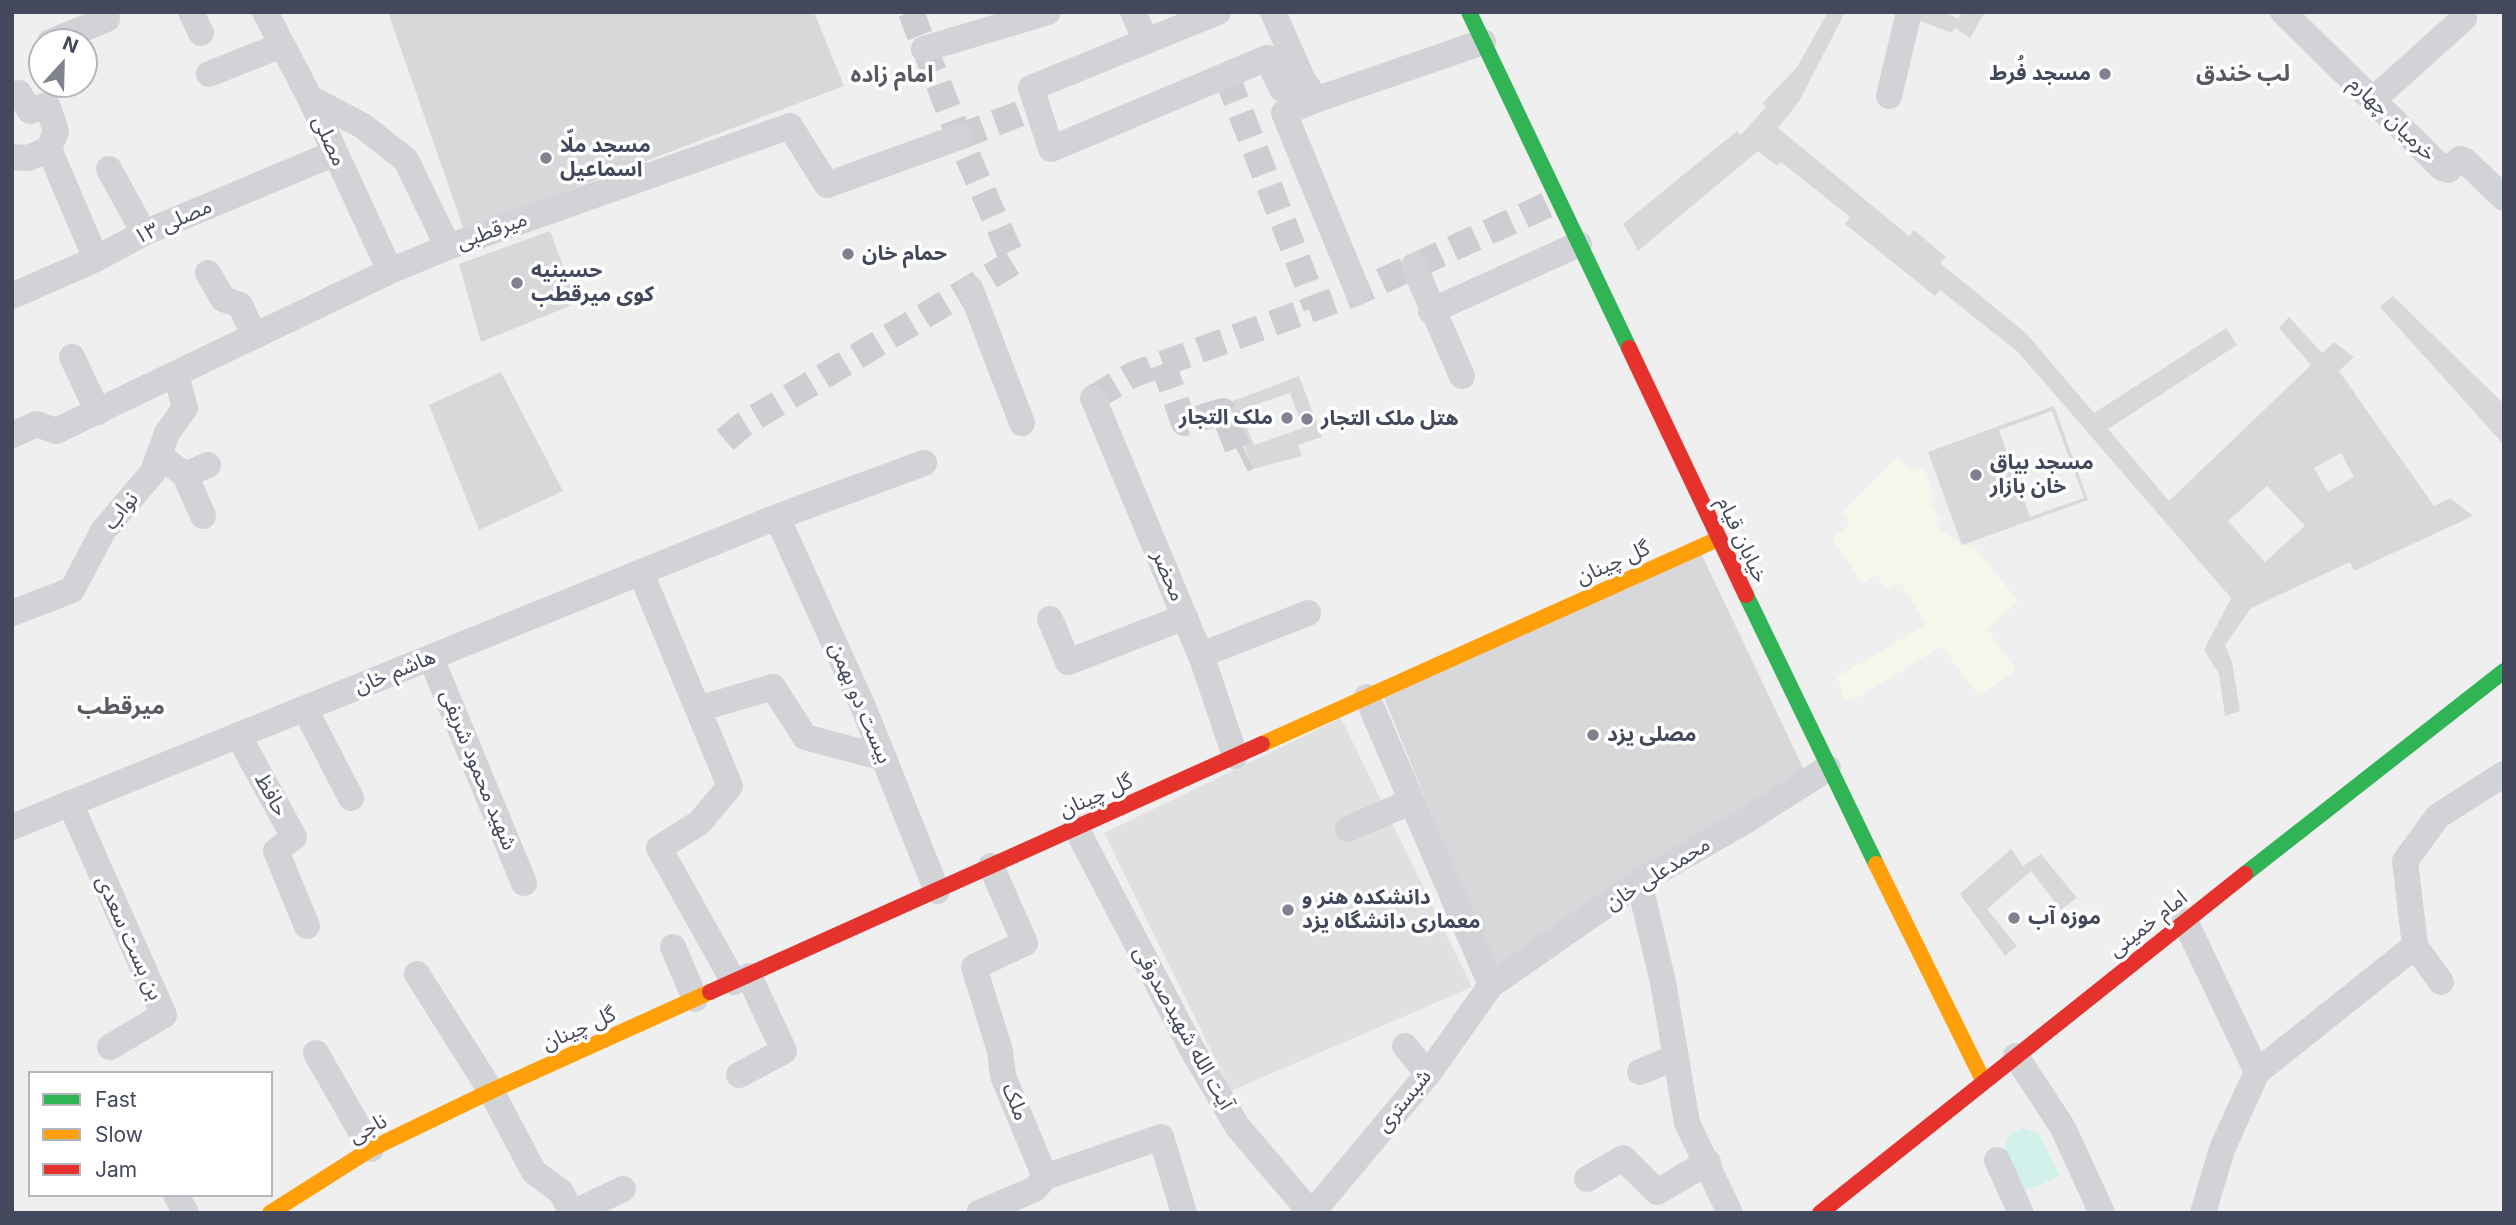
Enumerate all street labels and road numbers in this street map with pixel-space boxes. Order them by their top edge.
street label: خرمیان چهارم [2343,71,2441,167]
street label: مصلی [306,112,352,170]
street label: مصلی ۱۳ [130,194,216,250]
street label: میرقطبی [453,207,531,255]
street label: نواب [98,487,144,535]
street label: خیابان قیام [1711,493,1773,587]
street label: گل چینان [1572,536,1654,590]
street label: محضر [1146,547,1190,605]
street label: بیست دو بهمن [823,639,897,767]
street label: هاشم خان [351,644,439,700]
street label: شهید محمود شریفی [434,686,522,854]
street label: حافظ [249,769,293,821]
street label: گل چینان [1055,769,1137,823]
street label: محمدعلی خان [1601,832,1715,916]
street label: بن بست سعدی [90,872,168,1004]
street label: امام خمینی [2104,885,2192,963]
street label: آیت الله شهیدصدوقی [1128,942,1238,1114]
street label: گل چینان [538,1002,620,1056]
street label: شبستری [1371,1064,1437,1138]
street label: ملک [996,1080,1034,1124]
street label: ناجی [345,1109,391,1149]

